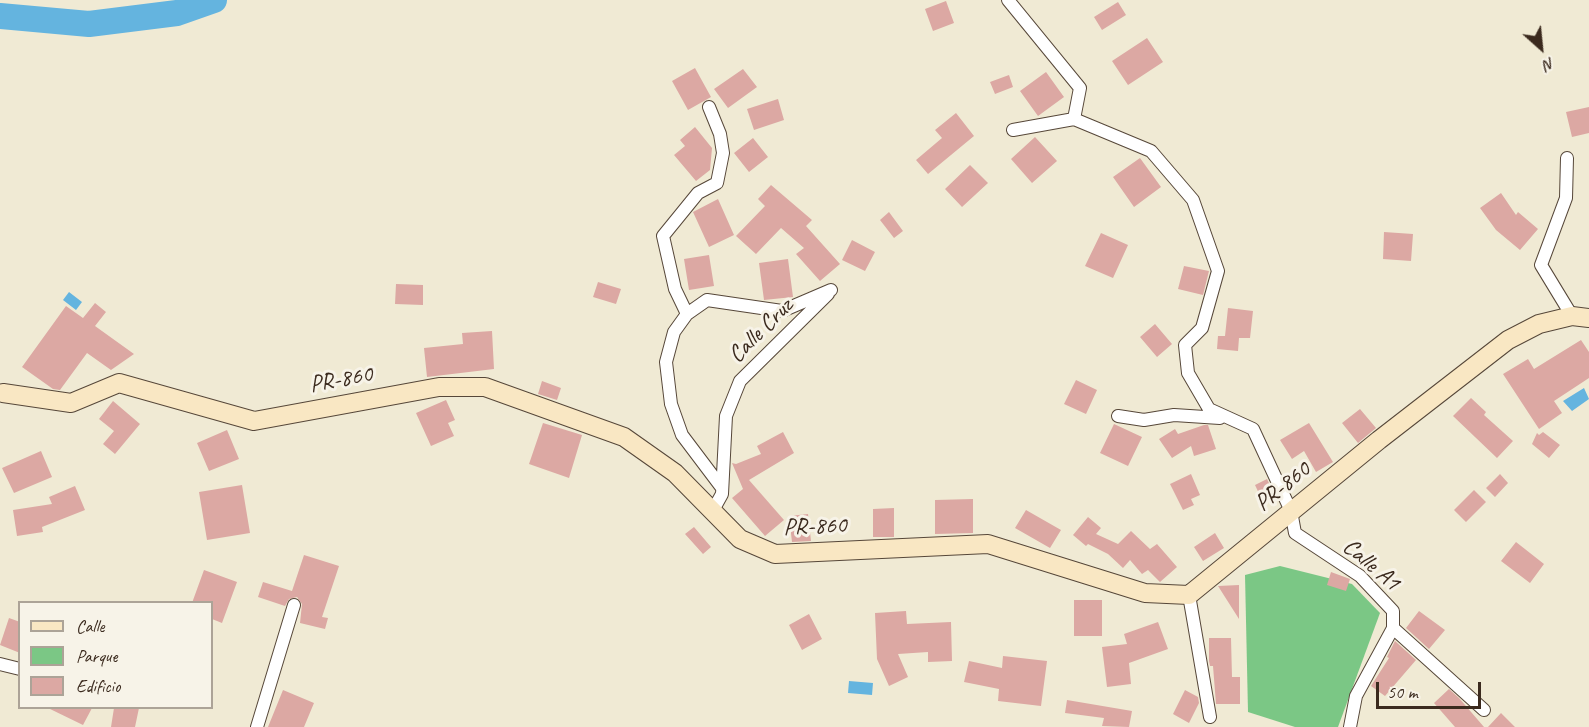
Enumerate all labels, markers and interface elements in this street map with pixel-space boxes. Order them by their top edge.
north arrow [1511,18,1571,78]
text: N [1540,53,1558,75]
street label: Calle Cruz [723,293,799,369]
street label: PR-860 [307,360,375,400]
street label: PR-860 [1249,456,1317,518]
street label: PR-860 [783,512,847,542]
street label: Calle A1 [1336,533,1406,597]
legend [18,601,213,709]
text: Calle [76,615,104,637]
text: Parque [76,645,117,667]
scale bar [1379,670,1484,708]
text: Edificio [76,675,120,697]
text: 50 m [1387,681,1418,703]

